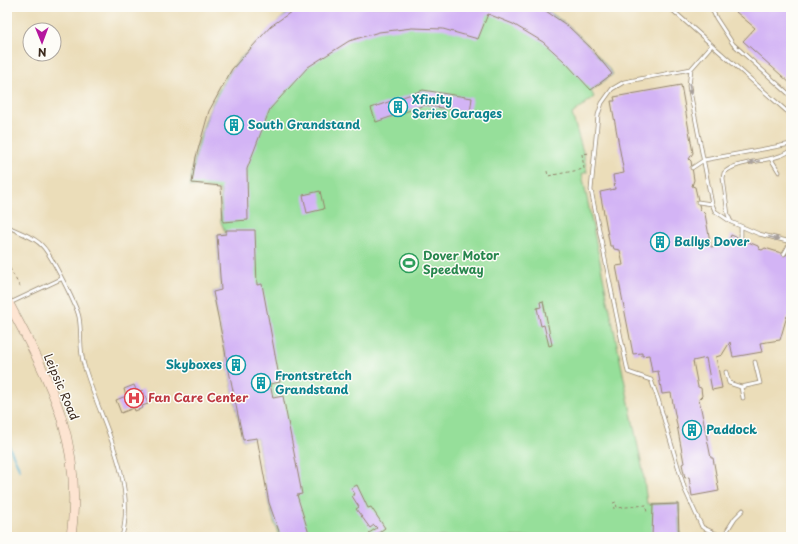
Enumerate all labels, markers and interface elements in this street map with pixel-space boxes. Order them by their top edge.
north arrow [22,22,62,62]
text: N [37,44,47,61]
one-way arrow [687,83,693,95]
place label: Xfinity Series Garages [412,90,502,122]
building icon: Xfinity Series Garages [387,96,409,118]
building icon: South Grandstand [223,114,245,136]
place label: South Grandstand [248,115,360,133]
one-way arrow [748,160,761,166]
building icon: Ballys Dover [649,231,671,253]
place label: Ballys Dover [674,232,750,250]
one-way arrow [768,236,781,242]
place label: Dover Motor Speedway [423,246,500,278]
sports icon: Dover Motor Speedway [398,252,420,274]
street label: Leipsic Road [40,351,84,423]
building icon: Skyboxes [225,354,247,376]
place label: Skyboxes [166,355,222,373]
place label: Frontstretch Grandstand [275,366,352,398]
building icon: Frontstretch Grandstand [250,372,272,394]
hospital icon: Fan Care Center [123,387,145,409]
place label: Fan Care Center [148,388,249,406]
building icon: Paddock [681,419,703,441]
place label: Paddock [706,420,757,438]

